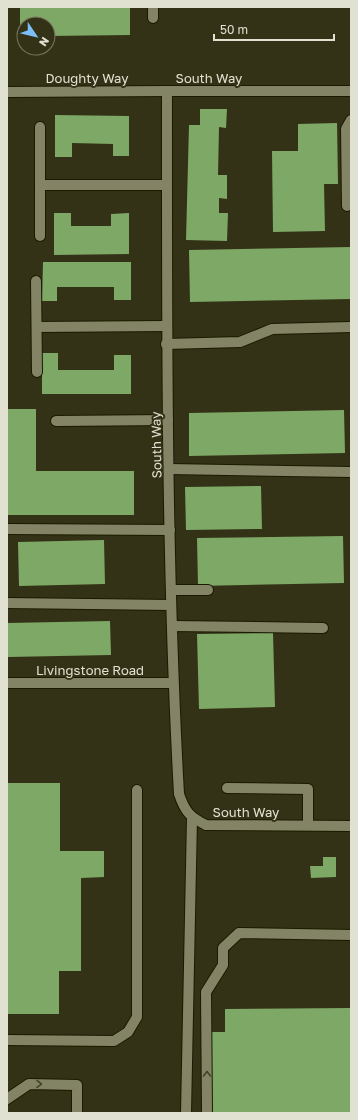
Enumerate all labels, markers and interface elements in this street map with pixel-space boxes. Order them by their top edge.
north arrow [16,16,56,56]
scale bar [214,16,334,42]
text: 50 m [220,22,248,37]
text: N [37,35,52,49]
street label: Doughty Way [46,70,129,86]
street label: South Way [176,70,243,86]
street label: South Way [147,411,165,479]
street label: Livingstone Road [36,662,144,678]
street label: South Way [213,804,280,820]
one-way arrow [203,1071,211,1077]
one-way arrow [36,1080,42,1088]

